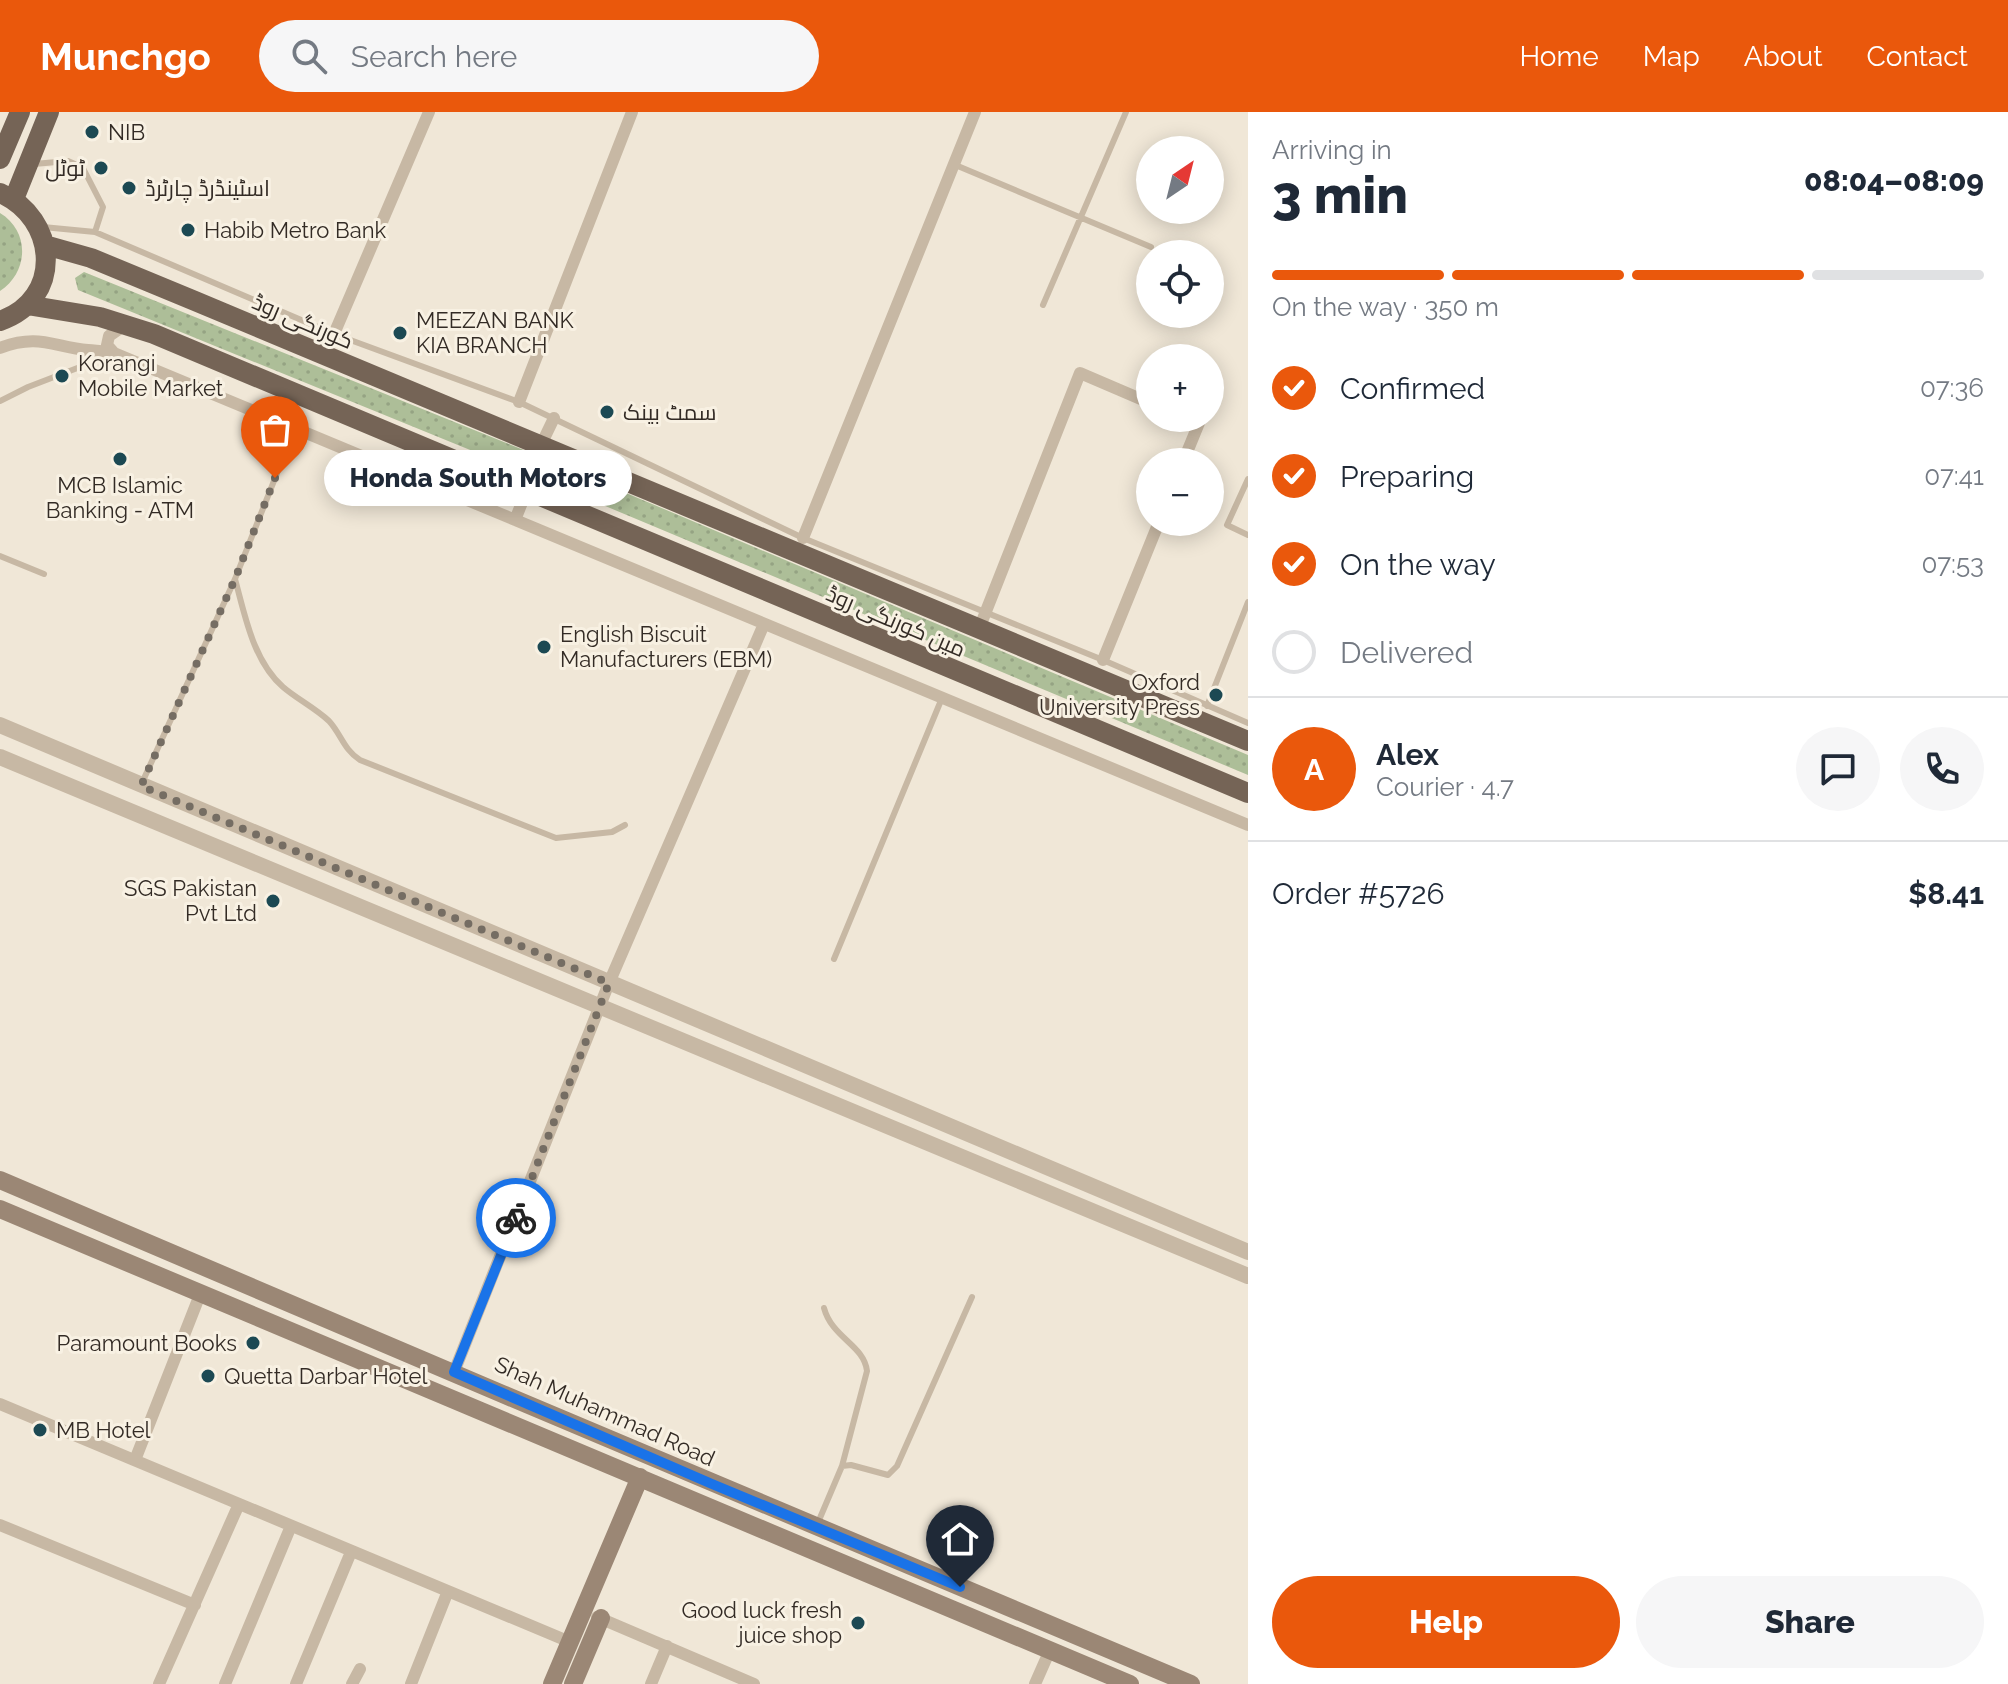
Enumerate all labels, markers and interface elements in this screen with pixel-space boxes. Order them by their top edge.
search box [259,20,819,92]
text: Munchgo [40,34,211,79]
icon: search [287,34,331,78]
text: Search here [351,39,517,74]
text: Home [1519,40,1599,73]
text: Map [1643,40,1700,73]
text: About [1744,40,1823,73]
text: Contact [1867,40,1968,73]
place label: NIB [108,119,145,145]
marker: NIB [83,123,101,141]
text: Arriving in [1272,135,1392,165]
north arrow [1136,136,1224,224]
map controls [1136,136,1224,536]
place label: ٹوٹل [45,155,85,182]
marker: ٹوٹل [92,159,110,177]
text: 08:04–08:09 [1804,163,1984,198]
text: 3 min [1272,164,1408,225]
place label: اسٹینڈرڈ چارٹرڈ [145,175,270,203]
marker: اسٹینڈرڈ چارٹرڈ [120,179,138,197]
place label: Habib Metro Bank [204,217,386,243]
marker: Habib Metro Bank [179,221,197,239]
button: locate [1136,240,1224,328]
street label: کورنگی روڈ [248,288,357,355]
text: On the way · 350 m [1272,292,1499,322]
place label: MEEZAN BANK KIA BRANCH [416,307,575,358]
marker: MEEZAN BANK KIA BRANCH [391,324,409,342]
button: + [1136,344,1224,432]
place label: Korangi Mobile Market [78,350,224,401]
icon: check [1272,366,1316,410]
marker: Korangi Mobile Market [53,367,71,385]
text: Confirmed [1340,371,1485,406]
text: 07:36 [1920,373,1984,403]
pin [241,396,309,478]
place label: سمٹ بینک [623,399,716,425]
marker: سمٹ بینک [598,403,616,421]
icon: bag [253,408,297,452]
button: − [1136,448,1224,536]
marker: MCB Islamic Banking - ATM [111,450,129,468]
callout: Honda South Motors [323,450,631,506]
icon: check [1272,454,1316,498]
text: Preparing [1340,459,1474,494]
text: 07:41 [1924,461,1984,491]
text: Honda South Motors [349,463,607,493]
place label: MCB Islamic Banking - ATM [46,472,194,523]
icon: check [1272,542,1316,586]
text: On the way [1340,547,1496,582]
text: 07:53 [1921,549,1984,579]
street label: مین کورنگی روڈ [822,580,970,663]
place label: English Biscuit Manufacturers (EBM) [560,621,772,672]
text: Delivered [1340,635,1473,670]
marker: English Biscuit Manufacturers (EBM) [535,638,553,656]
place label: Oxford University Press [1039,669,1200,720]
marker: Oxford University Press [1207,686,1225,704]
button: chat [1796,727,1880,811]
button: phone [1900,727,1984,811]
text: Alex [1376,737,1439,772]
text: A [1304,752,1324,787]
text: Courier · 4.7 [1376,772,1514,802]
place label: SGS Pakistan Pvt Ltd [124,875,257,926]
text: Order #5726 [1272,876,1445,911]
text: $8.41 [1908,876,1984,911]
marker: SGS Pakistan Pvt Ltd [264,892,282,910]
courier [476,1178,556,1258]
icon: bike [494,1196,538,1240]
place label: Paramount Books [57,1330,237,1356]
marker: Paramount Books [244,1334,262,1352]
street label: Shah Muhammad Road [491,1351,719,1471]
place label: Quetta Darbar Hotel [224,1363,428,1389]
marker: Quetta Darbar Hotel [199,1367,217,1385]
place label: MB Hotel [56,1417,151,1443]
marker: MB Hotel [31,1421,49,1439]
pin [926,1505,994,1587]
icon: home [938,1517,982,1561]
button: Help [1272,1576,1620,1668]
button: Share [1636,1576,1984,1668]
place label: Good luck fresh juice shop [681,1597,842,1648]
marker: Good luck fresh juice shop [849,1614,867,1632]

